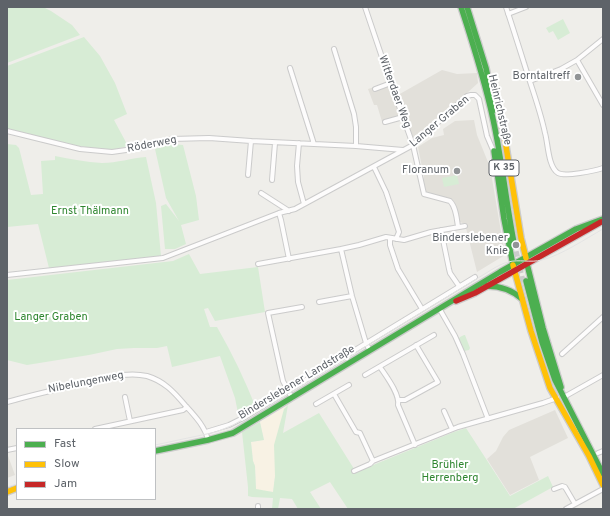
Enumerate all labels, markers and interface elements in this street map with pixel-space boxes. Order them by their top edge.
street label: Witterdaer Weg [375,54,413,130]
place label: Borntaltreff [513,70,570,84]
marker: Borntaltreff [573,72,583,82]
street label: Heinrichstraße [484,73,514,147]
street label: Langer Graben [408,93,472,151]
street label: Röderweg [126,134,178,156]
road number: K 35 [489,160,519,176]
place label: Floranum [402,164,449,178]
marker: Floranum [452,166,462,176]
park label: Ernst Thälmann [51,205,129,219]
place label: Binderslebener Knie [432,232,508,258]
marker: Binderslebener Knie [511,240,521,250]
park label: Langer Graben [14,311,88,325]
street label: Binderslebener Landstraße [236,343,358,423]
street label: Nibelungenweg [47,369,125,397]
legend [16,428,156,500]
text: Fast [54,436,76,452]
text: Slow [54,456,80,472]
park label: Brühler Herrenberg [422,459,478,485]
text: Jam [54,476,77,492]

